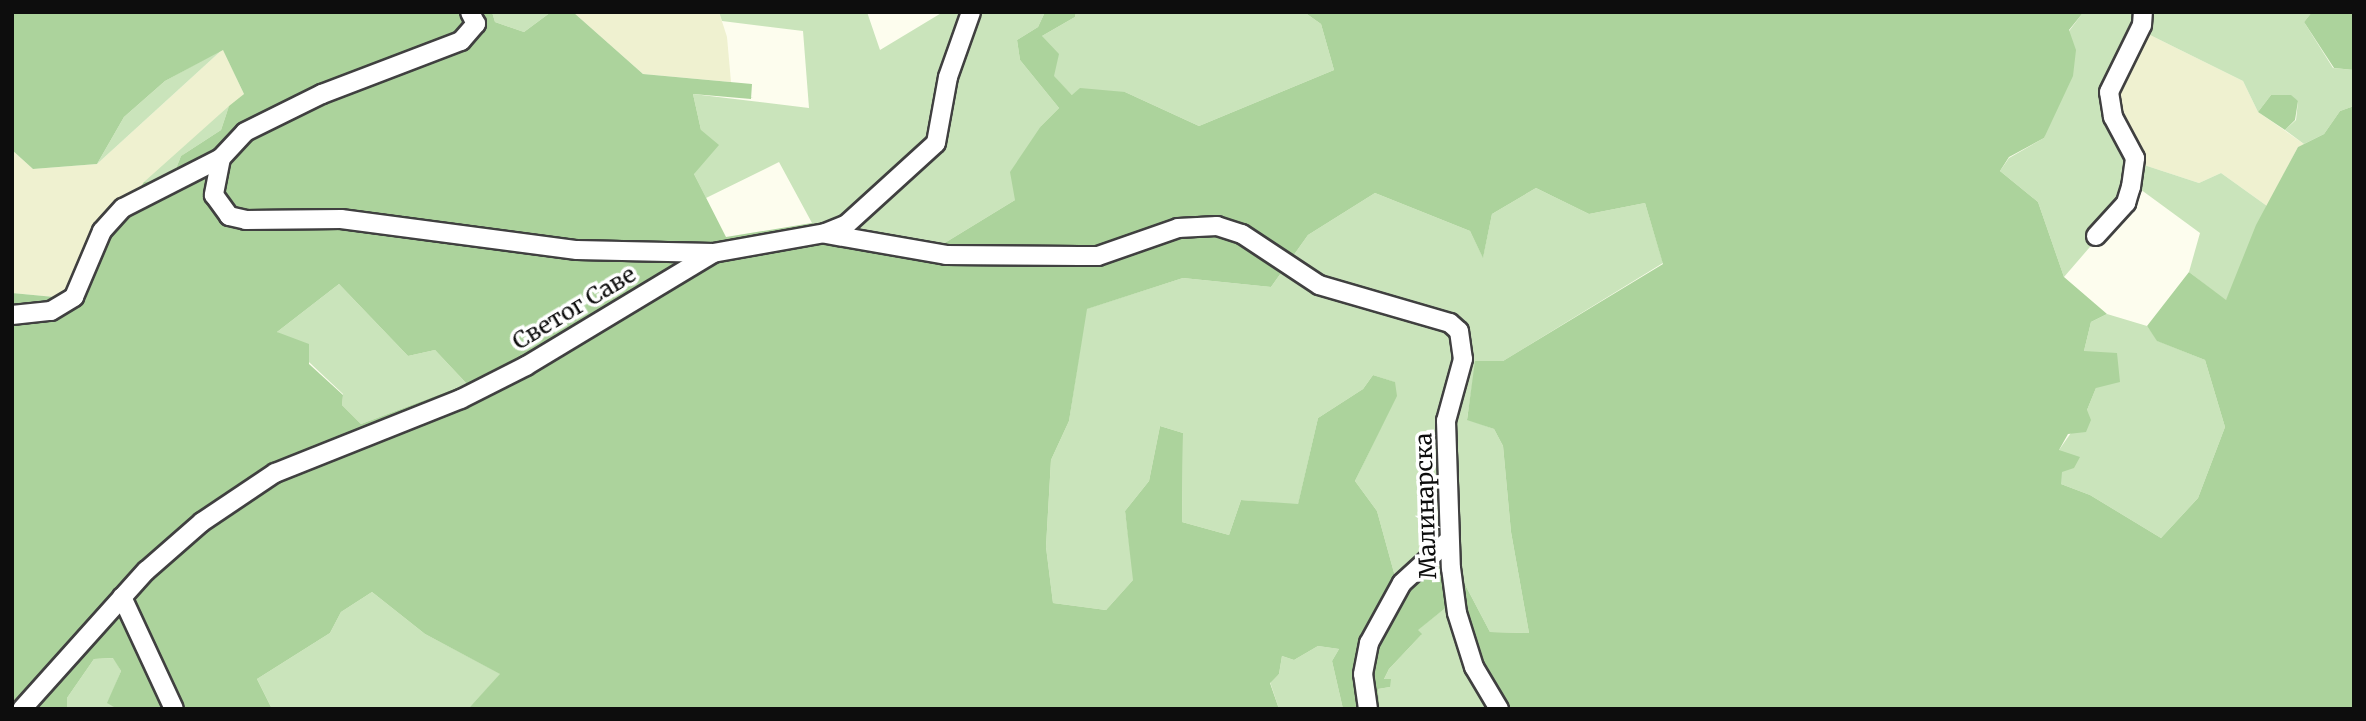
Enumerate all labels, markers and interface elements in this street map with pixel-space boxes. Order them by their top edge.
street label: Светог Саве [507,260,641,356]
street label: Малинарска [1410,432,1442,580]

